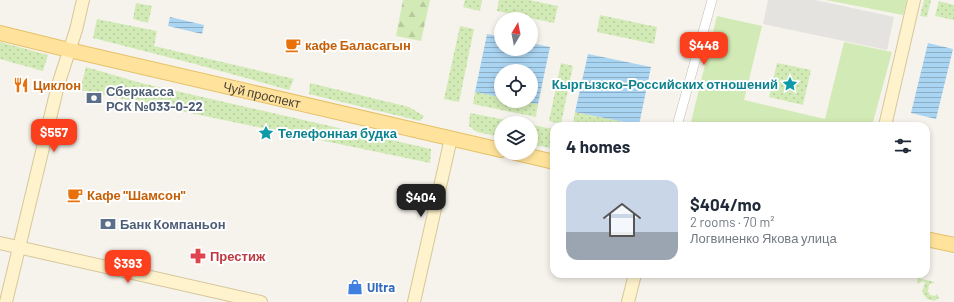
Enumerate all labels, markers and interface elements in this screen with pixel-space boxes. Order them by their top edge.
north arrow [494,12,538,56]
map controls [494,12,538,160]
pin: $448 [680,32,728,66]
cafe icon: кафе Баласагын [284,36,302,54]
place label: кафе Баласагын [305,37,411,53]
text: $448 [689,37,719,53]
button: locate [494,64,538,108]
place icon: Кыргызско-Российских отношений [781,75,799,93]
restaurant icon: Циклон [12,76,30,94]
place label: Кыргызско-Российских отношений [552,76,778,92]
place label: Циклон [33,77,81,93]
street label: Чуй проспект [221,78,302,111]
place label: Сберкасса РСК №033-0-22 [106,83,203,114]
bank icon: Сберкасса РСК №033-0-22 [85,89,103,107]
button: layers [494,116,538,160]
pin: $557 [30,119,78,153]
text: $557 [40,124,68,140]
place icon: Телефонная будка [257,124,275,142]
place label: Телефонная будка [278,125,398,141]
icon: filters [892,135,914,157]
text: 4 homes [566,136,630,156]
pin: $404 [397,184,445,218]
cafe icon: Кафе "Шамсон" [66,186,84,204]
place label: Кафе "Шамсон" [87,187,186,203]
text: $404 [406,189,436,205]
text: $404/mo [690,194,761,214]
icon: home [598,196,646,244]
text: 2 rooms · 70 m² [690,214,774,230]
bank icon: Банк Компаньон [99,215,117,233]
place label: Банк Компаньон [120,216,226,232]
text: Логвиненко Якова улица [690,230,837,246]
pharmacy icon: Престиж [189,247,207,265]
place label: Престиж [210,248,266,264]
pin: $393 [104,250,152,284]
text: $393 [114,255,142,271]
shop icon: Ultra [346,278,364,296]
place label: Ultra [367,279,395,295]

